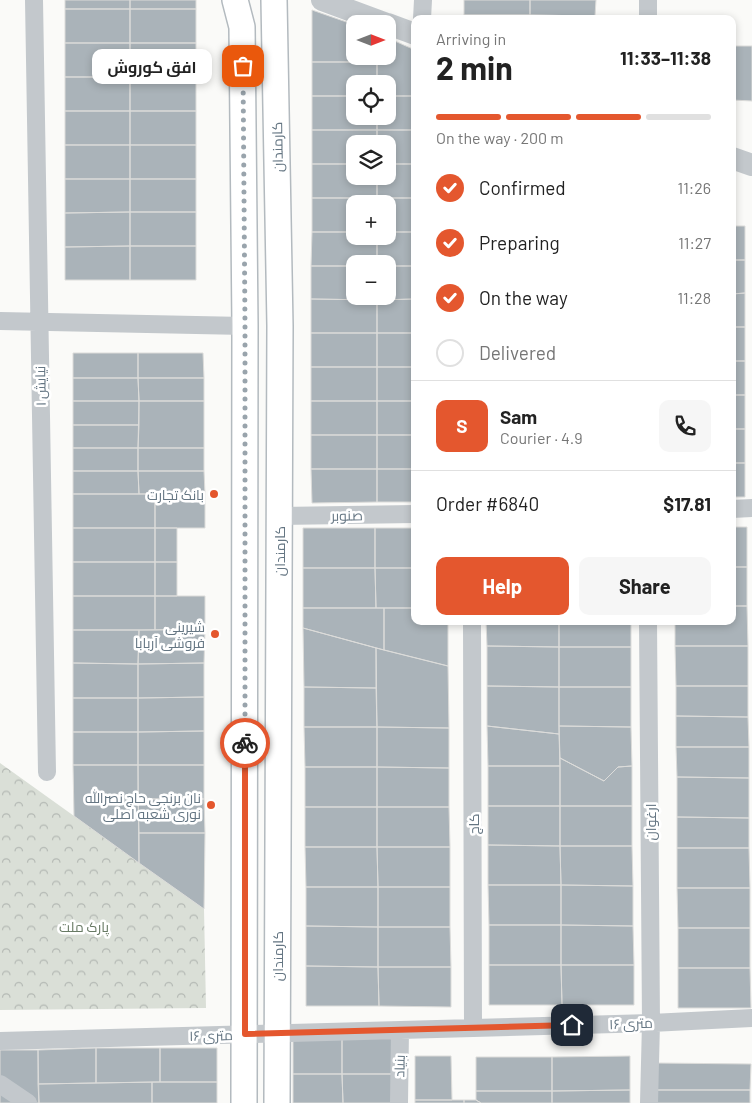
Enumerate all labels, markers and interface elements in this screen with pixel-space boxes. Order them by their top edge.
north arrow [346,15,396,65]
map controls [346,15,396,305]
text: Arriving in [436,29,506,48]
pin [222,45,264,87]
text: 11:33–11:38 [620,46,711,69]
callout: افق کوروش [93,48,213,84]
text: 2 min [436,48,513,86]
icon: bag [229,52,257,80]
text: افق کوروش [108,57,196,76]
button: locate [346,75,396,125]
street label: کارمندان [268,122,286,172]
text: On the way · 200 m [436,128,564,147]
button: layers [346,135,396,185]
icon: check [436,174,464,202]
text: Confirmed [479,176,566,199]
text: 11:26 [678,178,711,197]
button: + [346,195,396,245]
icon: check [436,229,464,257]
text: Preparing [479,231,560,254]
text: 11:27 [678,233,711,252]
button: − [346,255,396,305]
icon: check [436,284,464,312]
text: On the way [479,286,568,309]
text: 11:28 [677,288,711,307]
text: Delivered [479,341,556,364]
street label: نیایش ۱ [31,366,49,406]
button: phone [659,400,711,452]
text: Sam [500,405,537,428]
text: S [456,414,468,437]
text: Courier · 4.9 [500,428,583,447]
place label: بانک تجارت [147,486,204,503]
marker: بانک تجارت [208,488,220,500]
text: Order #6840 [436,492,539,515]
text: $17.81 [663,492,711,515]
street label: صنوبر [330,506,363,524]
street label: کارمندان [271,526,288,576]
button: Help [436,557,569,615]
button: Share [579,557,711,615]
place label: شیرینی فروشی آربابا [135,618,205,651]
marker: شیرینی فروشی آربابا [209,628,221,640]
courier [220,718,270,768]
icon: bike [231,729,259,757]
place label: نان برنجی حاج نصرالله نوری شعبه اصلی [85,789,201,822]
marker: نان برنجی حاج نصرالله نوری شعبه اصلی [205,799,217,811]
street label: ارغوان [642,804,659,840]
street label: کاج [465,814,483,835]
park label: پارک ملت [59,918,109,937]
street label: کارمندان [269,931,286,981]
pin [551,1004,593,1046]
icon: home [558,1011,586,1039]
street label: ۱۶ متری [609,1014,653,1032]
street label: ۱۶ متری [189,1026,233,1044]
street label: بنیاد [390,1054,408,1078]

